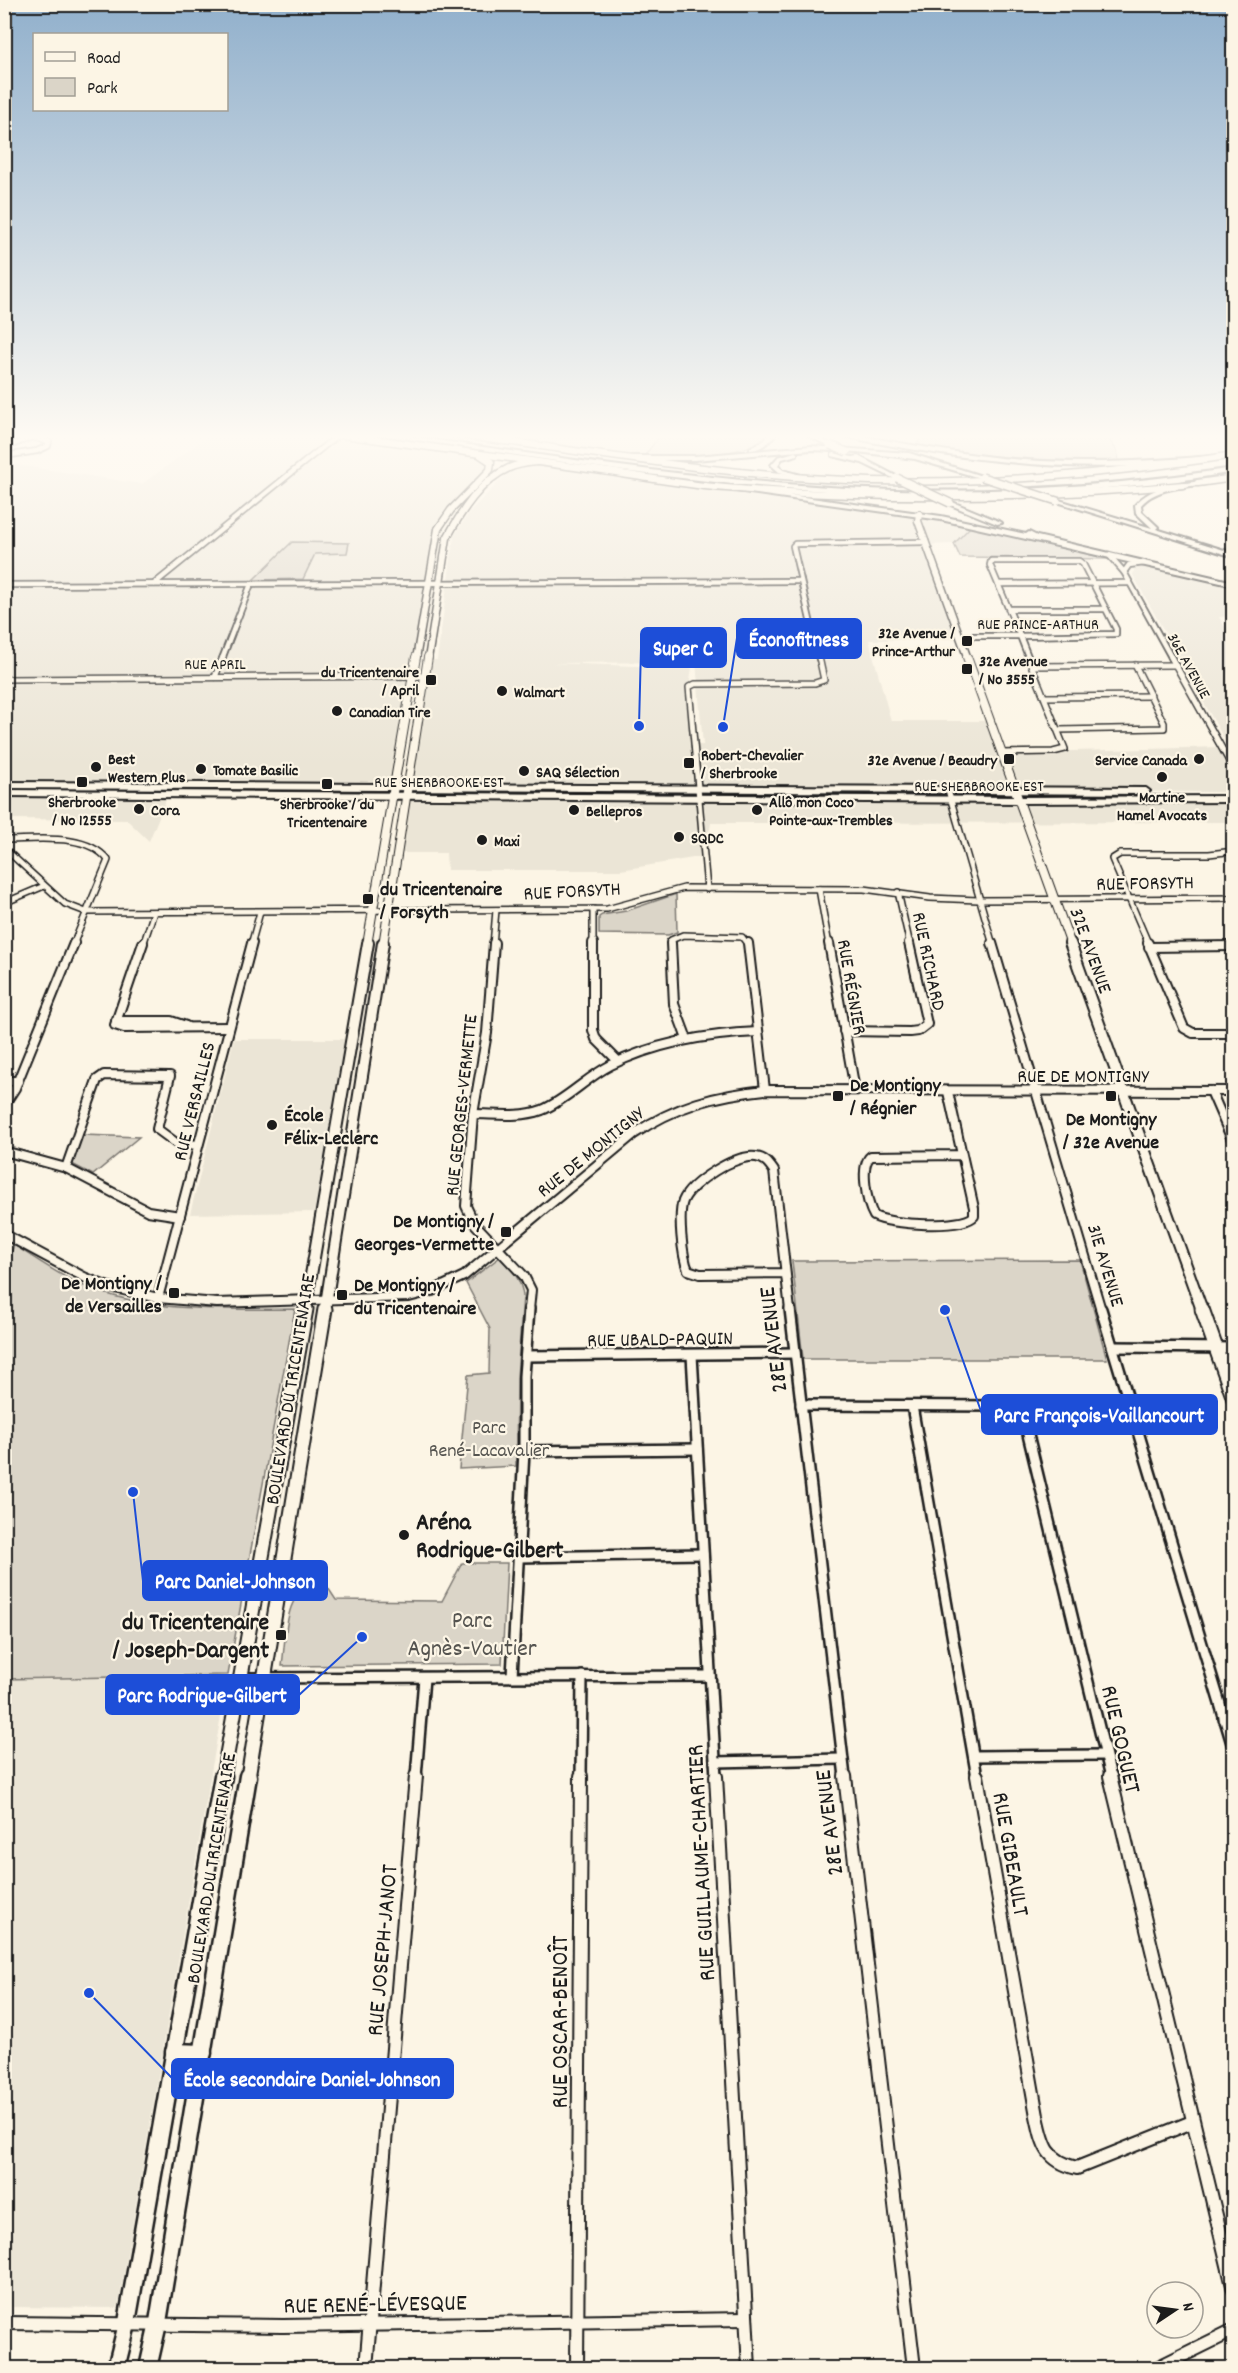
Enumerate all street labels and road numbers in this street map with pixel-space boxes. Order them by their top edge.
street label: RUE PRINCE-ARTHUR [977,614,1099,637]
street label: 36E AVENUE [1160,629,1216,704]
street label: RUE APRIL [184,654,246,677]
street label: RUE SHERBROOKE EST [374,772,504,795]
street label: RUE SHERBROOKE EST [914,776,1044,799]
street label: RUE FORSYTH [1096,870,1194,900]
street label: RUE FORSYTH [523,876,622,910]
street label: 32E AVENUE [1061,904,1118,998]
street label: RUE RICHARD [903,910,951,1013]
street label: RUE RÉGNIER [828,937,872,1038]
street label: RUE GEORGES-VERMETTE [440,1013,486,1198]
street label: RUE VERSAILLES [168,1039,224,1164]
street label: RUE DE MONTIGNY [1017,1064,1149,1092]
street label: RUE DE MONTIGNY [532,1101,652,1206]
street label: 31E AVENUE [1078,1221,1130,1311]
street label: BOULEVARD DU TRICENTENAIRE [260,1272,324,1507]
street label: 28E AVENUE [752,1285,798,1394]
street label: RUE UBALD-PAQUIN [587,1326,733,1356]
street label: RUE GOGUET [1090,1682,1148,1797]
street label: RUE GUILLAUME-CHARTIER [680,1744,726,1982]
street label: BOULEVARD DU TRICENTENAIRE [181,1751,245,1986]
street label: 28E AVENUE [808,1768,854,1877]
street label: RUE GIBEAULT [981,1790,1037,1920]
street label: RUE JOSEPH-JANOT [360,1863,408,2037]
street label: RUE OSCAR-BENOÎT [545,1935,579,2109]
street label: RUE RENÉ-LÉVESQUE [283,2287,467,2325]

